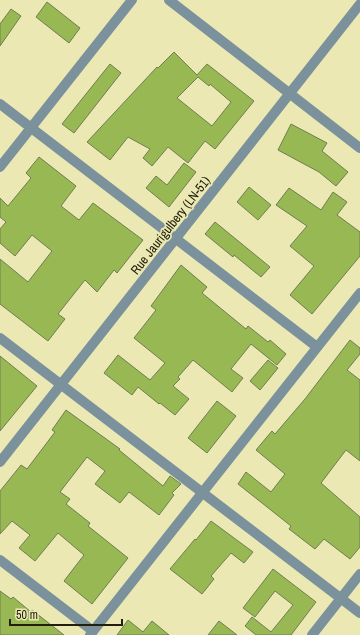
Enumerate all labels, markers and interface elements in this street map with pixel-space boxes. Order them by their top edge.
street label: Rue Jaurigulbery (LN-51) [127,172,214,278]
scale bar [10,601,122,627]
text: 50 m [16,607,38,623]

